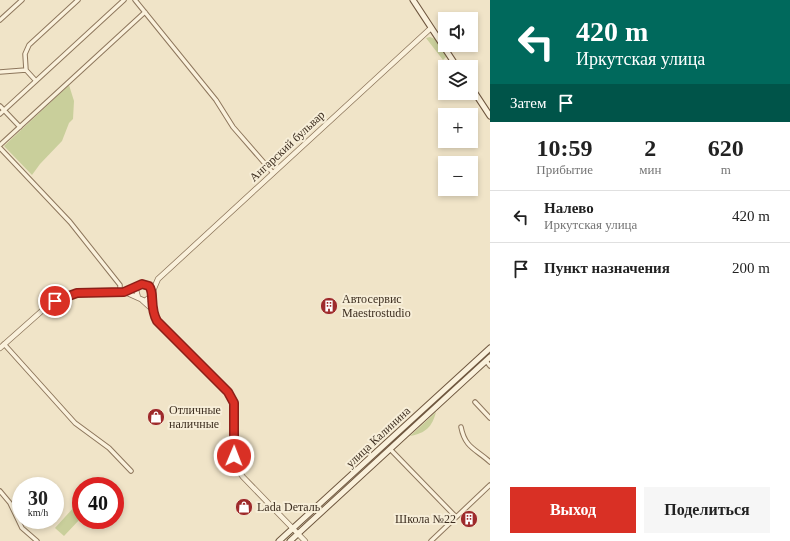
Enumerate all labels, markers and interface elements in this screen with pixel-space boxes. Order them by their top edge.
map controls [438,12,478,196]
button: sound [438,12,478,52]
icon: left [510,16,562,68]
text: 420 m [576,16,648,47]
text: Иркутская улица [576,49,705,69]
button: layers [438,60,478,100]
icon: arrive [555,92,577,114]
text: Затем [510,95,547,111]
street label: Ангарский бульвар [246,108,328,184]
button: + [438,108,478,148]
text: 10:59 [537,135,593,161]
text: 2 [644,135,656,161]
text: 620 [708,135,744,161]
button: − [438,156,478,196]
text: Прибытие [536,162,593,177]
text: мин [639,162,661,177]
text: m [721,162,731,177]
text: Налево [544,200,594,216]
icon: left [510,206,532,228]
text: 420 m [732,208,770,224]
text: Иркутская улица [544,217,637,232]
icon: arrive [510,258,532,280]
text: Пункт назначения [544,260,670,276]
text: 200 m [732,260,770,276]
pin [38,284,72,318]
icon: arrive [44,290,66,312]
place label: Автосервис Maestrostudio [342,292,411,320]
building icon: Автосервис Maestrostudio [319,296,339,316]
place label: Отличные наличные [169,403,221,431]
street label: улица Калинина [343,403,414,470]
shop icon: Отличные наличные [146,407,166,427]
position arrow [213,435,255,477]
speed limit sign: 40 [72,477,124,529]
text: 30 [28,487,48,509]
button: Выход [510,487,636,533]
button: Поделиться [644,487,770,533]
shop icon: Lada Dеталь [234,497,254,517]
place label: Lada Dеталь [257,500,321,514]
text: km/h [28,507,48,518]
building icon: Школа №22 [459,509,479,529]
place label: Школа №22 [395,512,456,526]

